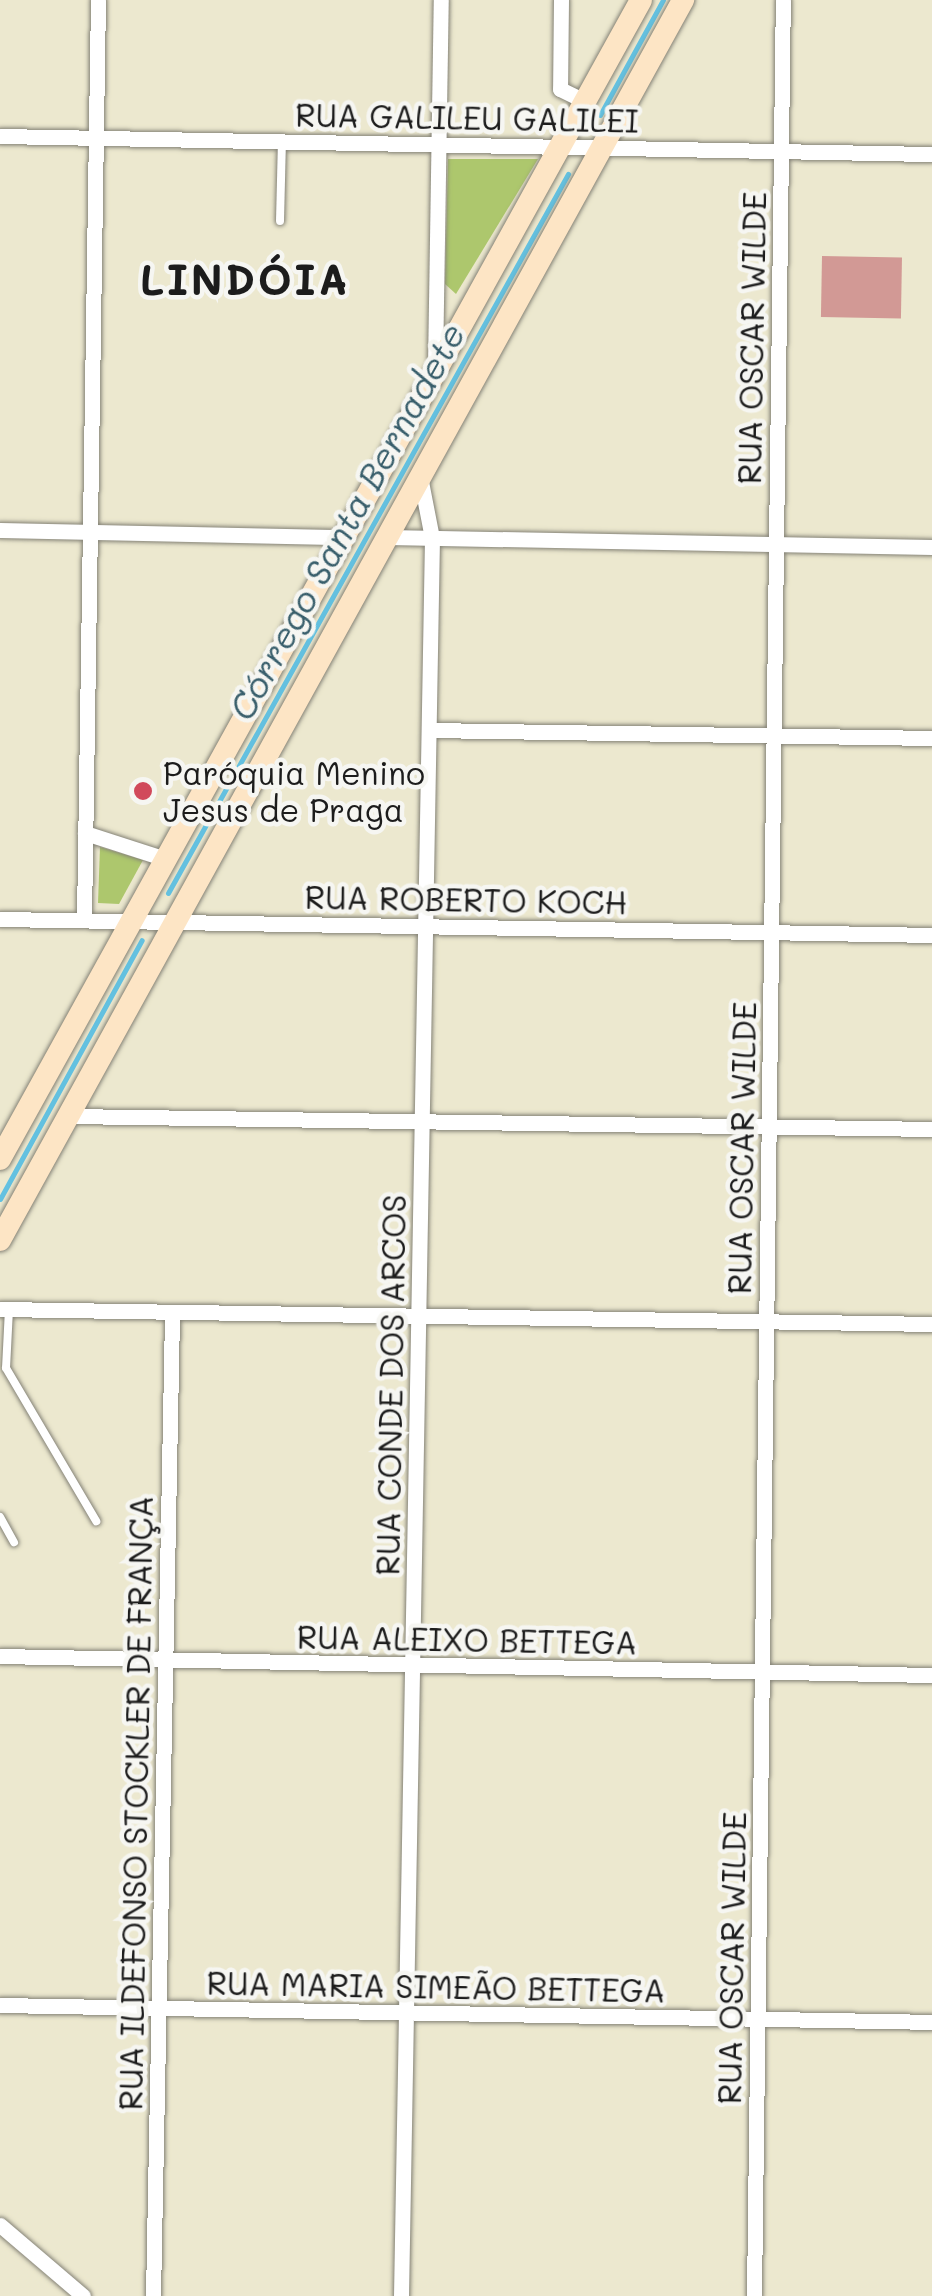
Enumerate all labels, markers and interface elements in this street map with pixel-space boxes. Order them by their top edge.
street label: RUA GALILEU GALILEI [295,95,639,139]
street label: RUA OSCAR WILDE [729,191,773,485]
district label: LINDÓIA [140,254,350,304]
water label: Córrego Santa Bernadete [219,315,473,727]
place label: Paróquia Menino Jesus de Praga [163,754,425,829]
marker: Paróquia Menino Jesus de Praga [132,780,154,802]
street label: RUA ROBERTO KOCH [304,877,628,921]
street label: RUA OSCAR WILDE [719,1001,763,1295]
street label: RUA CONDE DOS ARCOS [367,1194,413,1576]
street label: RUA ILDEFONSO STOCKLER DE FRANÇA [110,1495,160,2111]
street label: RUA ALEIXO BETTEGA [296,1617,638,1661]
street label: RUA OSCAR WILDE [709,1811,753,2105]
street label: RUA MARIA SIMEÃO BETTEGA [206,1963,666,2009]

